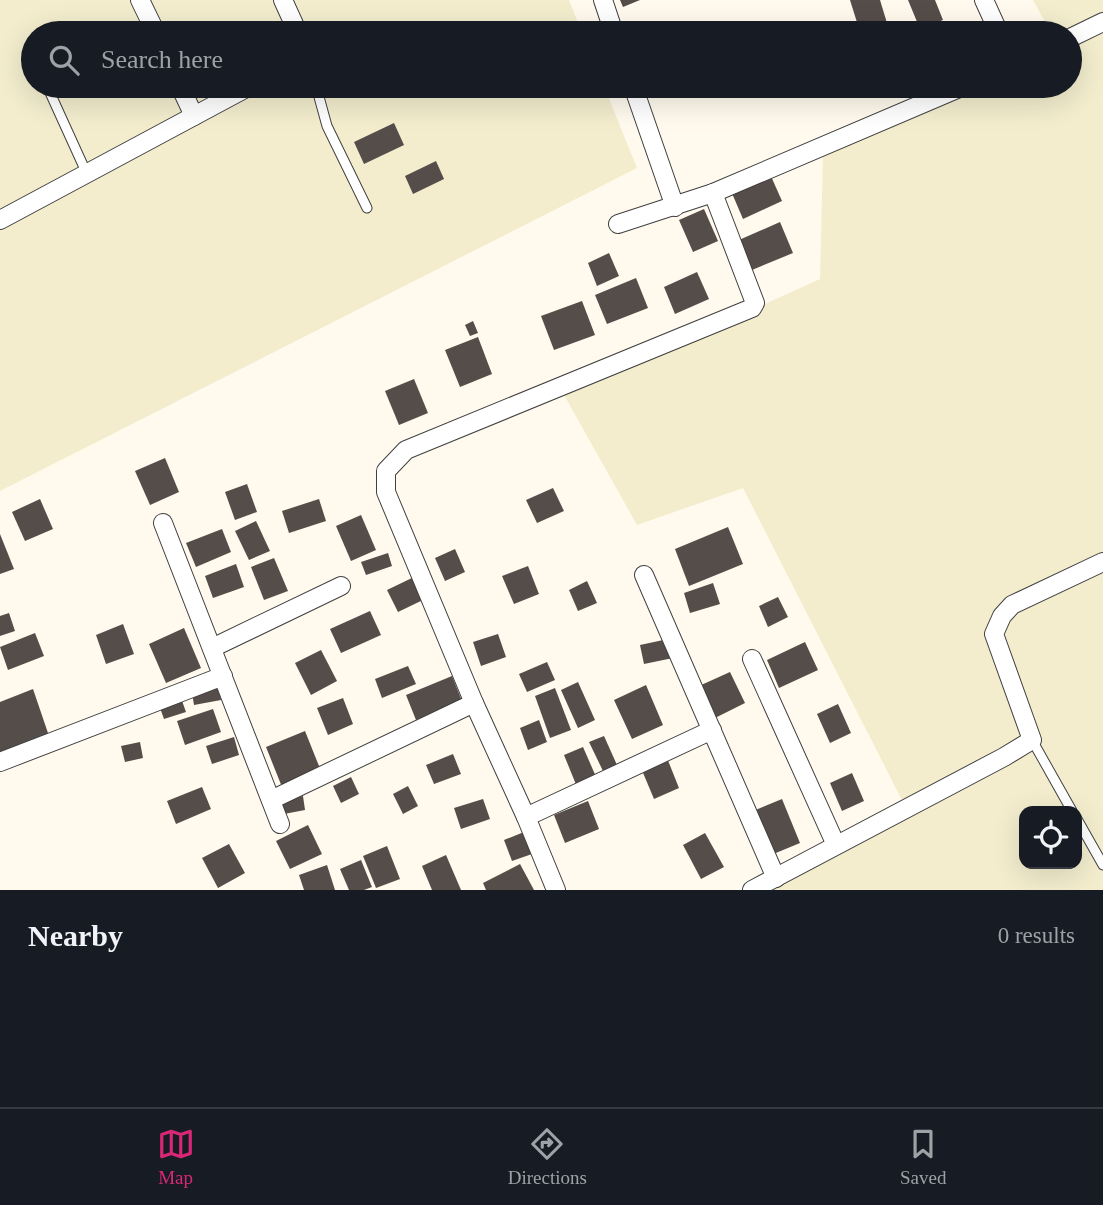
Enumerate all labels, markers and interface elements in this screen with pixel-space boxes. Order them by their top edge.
search box [21,21,1082,98]
icon: search [45,41,83,79]
text: Search here [101,45,223,74]
map controls [1019,806,1082,869]
button: locate [1019,806,1082,869]
text: Nearby [28,919,123,952]
text: 0 results [998,923,1075,948]
tab: Map [157,1125,195,1189]
tab: Directions [508,1125,587,1189]
tab: Saved [900,1125,946,1189]

